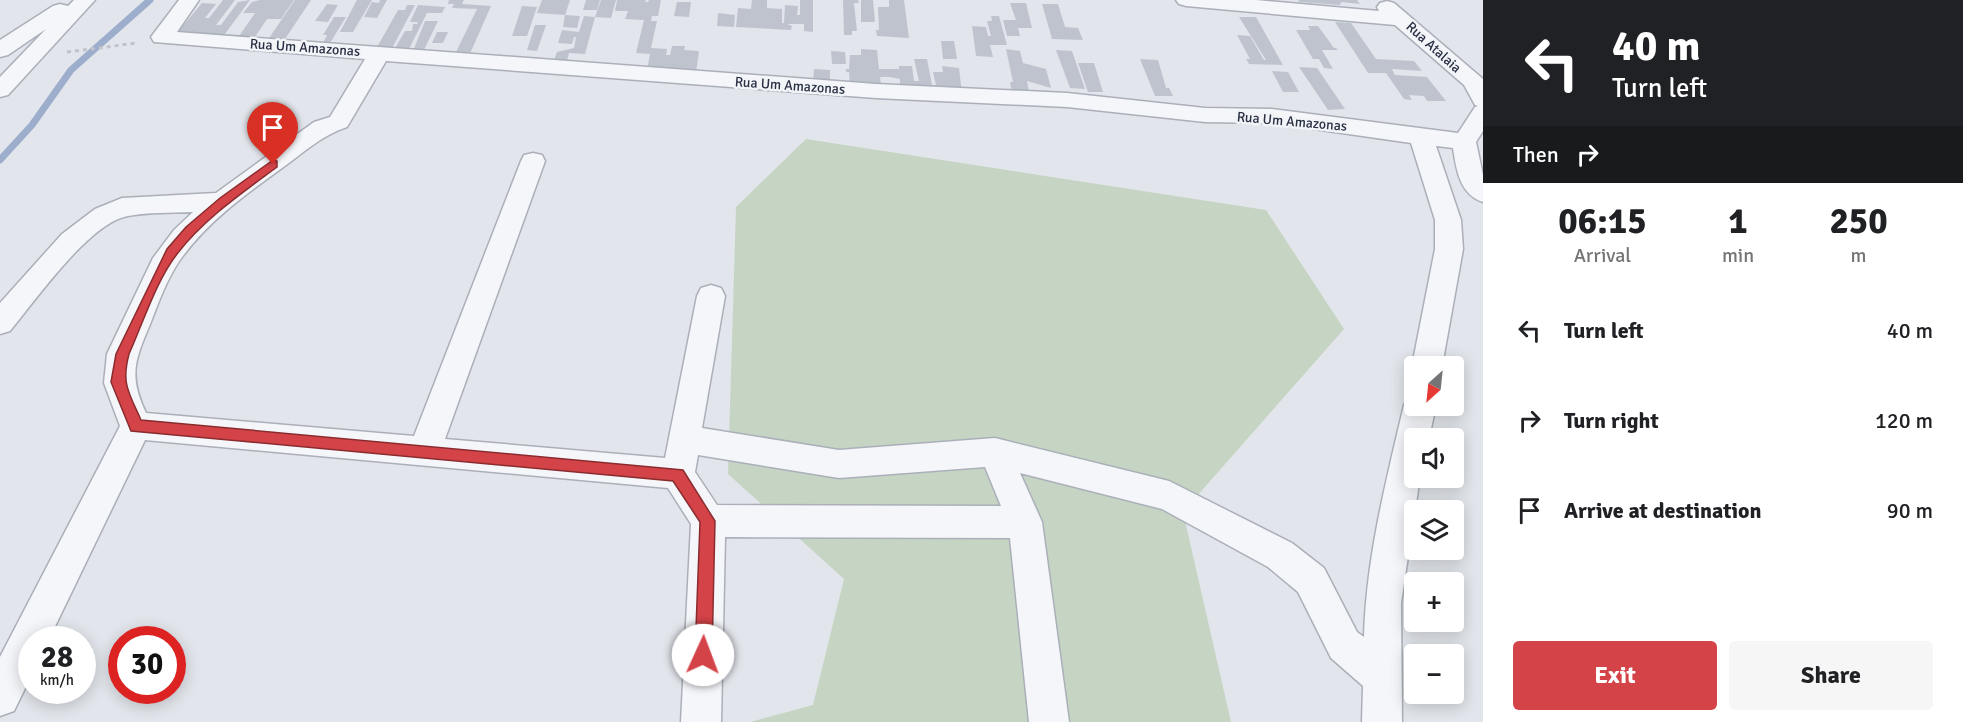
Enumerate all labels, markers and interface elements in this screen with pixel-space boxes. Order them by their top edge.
street label: Rua Atalaia [1403,18,1465,77]
text: 40 m [1612,21,1701,72]
icon: left [1513,24,1591,102]
street label: Rua Um Amazonas [249,35,361,60]
text: Turn left [1612,72,1707,105]
street label: Rua Um Amazonas [734,73,846,98]
pin [247,102,298,164]
street label: Rua Um Amazonas [1236,108,1348,135]
icon: arrive [256,111,289,144]
icon: right [1571,138,1604,171]
text: Then [1513,141,1559,168]
text: 06:15 [1558,199,1647,244]
text: 1 [1728,199,1748,244]
text: 250 [1829,199,1888,244]
text: Arrival [1574,243,1631,268]
text: min [1722,243,1754,268]
text: m [1851,243,1867,268]
icon: left [1513,314,1546,347]
text: Turn left [1564,317,1644,344]
text: 40 m [1887,317,1933,344]
north arrow [1404,356,1464,416]
map controls [1404,356,1464,704]
icon: right [1513,404,1546,437]
text: Turn right [1564,407,1659,434]
text: 120 m [1875,407,1933,434]
button: sound [1404,428,1464,488]
icon: arrive [1513,494,1546,527]
text: Arrive at destination [1564,497,1761,524]
text: 90 m [1887,497,1933,524]
button: layers [1404,500,1464,560]
button: + [1404,572,1464,632]
position arrow [671,623,735,687]
speed limit sign: 30 [108,626,186,704]
text: 28 [41,639,73,676]
button: Exit [1513,641,1717,710]
button: Share [1729,641,1933,710]
button: − [1404,644,1464,704]
text: km/h [40,671,74,689]

